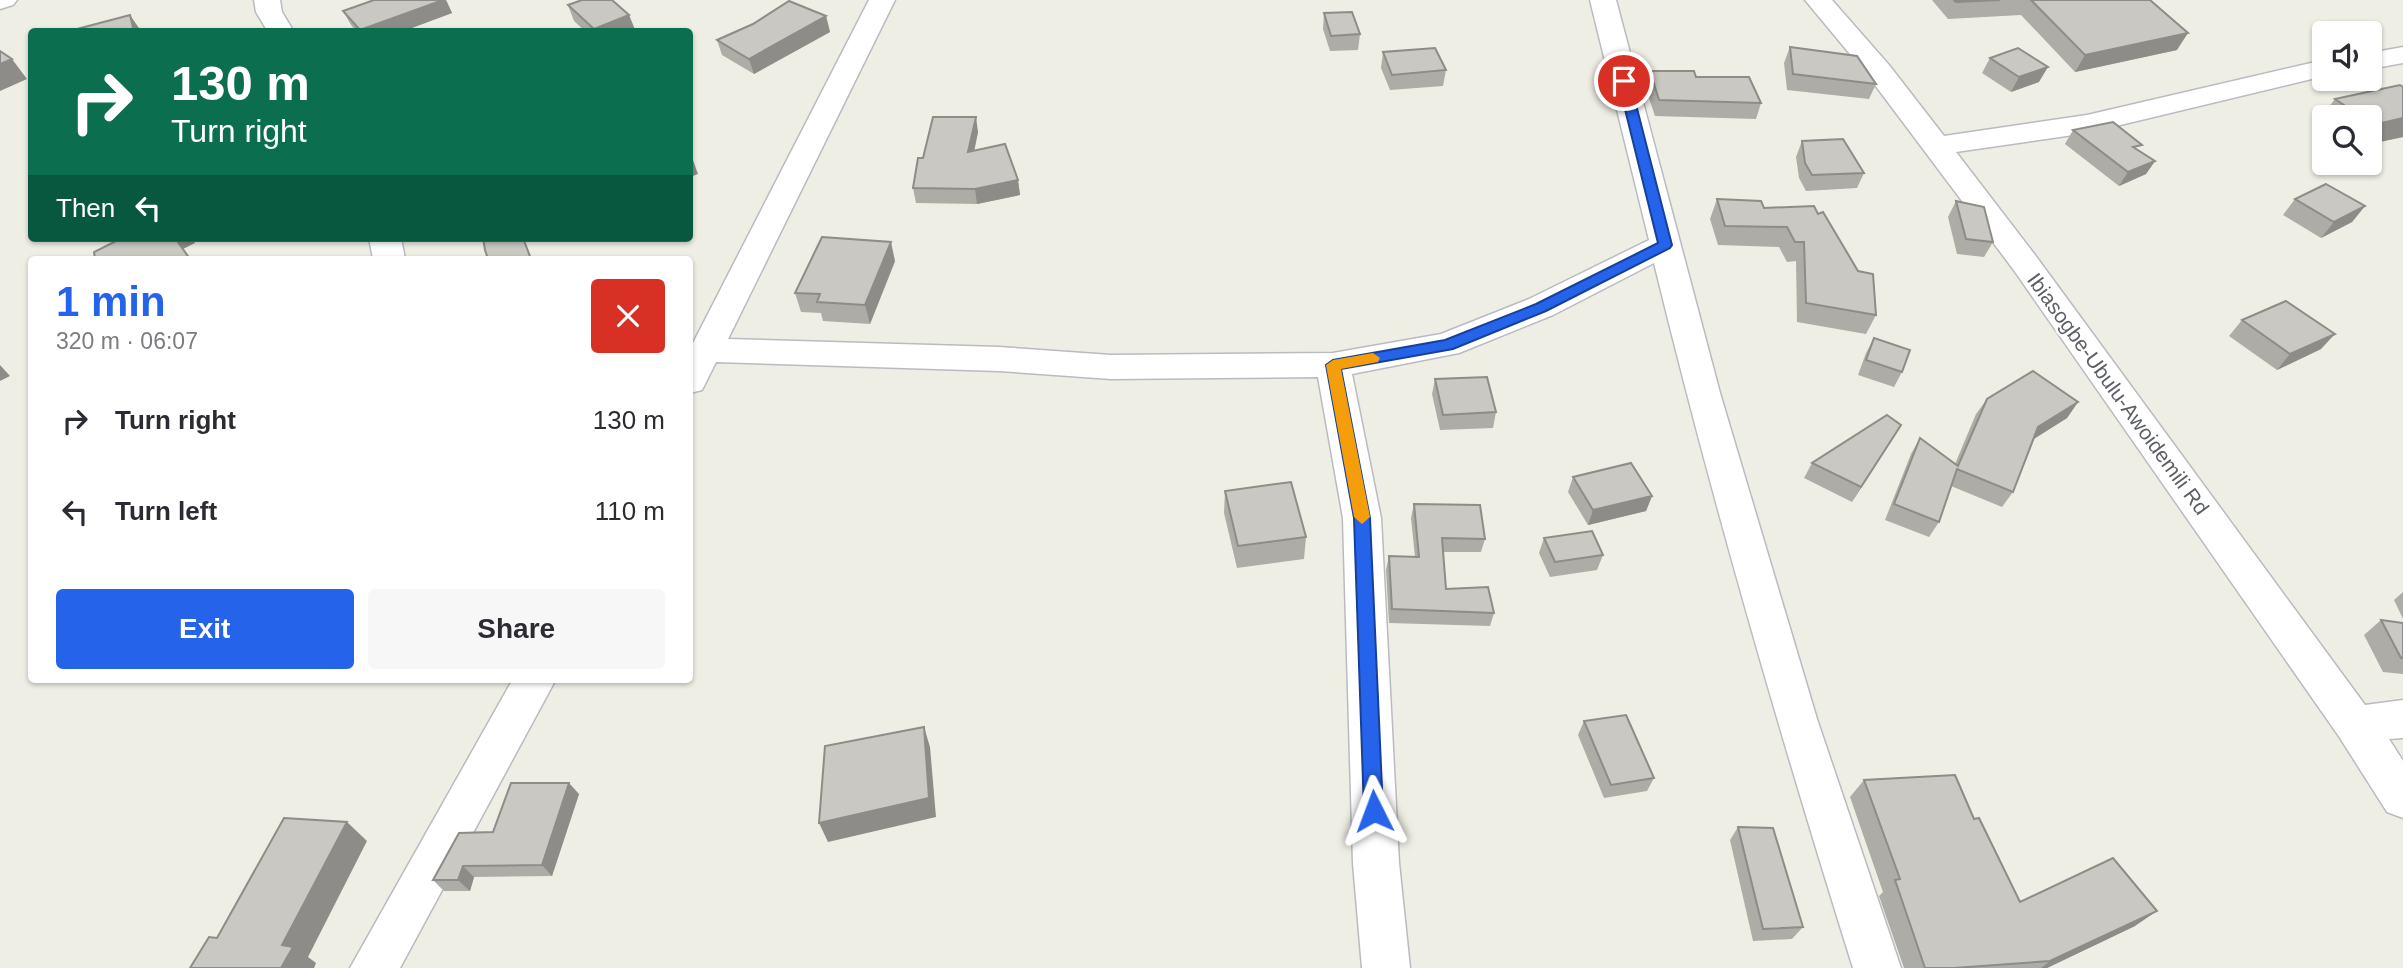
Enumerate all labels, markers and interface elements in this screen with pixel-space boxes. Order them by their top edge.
map controls [2312,21,2382,175]
button: sound [2312,21,2382,91]
pin [1594,51,1654,111]
icon: right [56,56,147,147]
text: 130 m [171,56,310,110]
icon: arrive [1605,62,1643,100]
button: search [2312,105,2382,175]
text: Turn right [171,113,307,149]
icon: left [129,189,167,227]
text: Then [56,193,115,223]
street label: Ibiasogbe-Ubulu-Awoidemili Rd [2023,269,2214,519]
text: 1 min [56,278,166,325]
button: close [591,279,665,353]
text: 320 m · 06:07 [56,328,198,354]
icon: right [56,402,94,440]
text: Turn right [115,405,236,435]
text: 130 m [593,405,665,435]
icon: left [56,493,94,531]
text: Turn left [115,496,217,526]
text: 110 m [595,496,665,526]
button: Exit [56,589,354,669]
button: Share [368,589,665,669]
position arrow [1337,774,1411,848]

